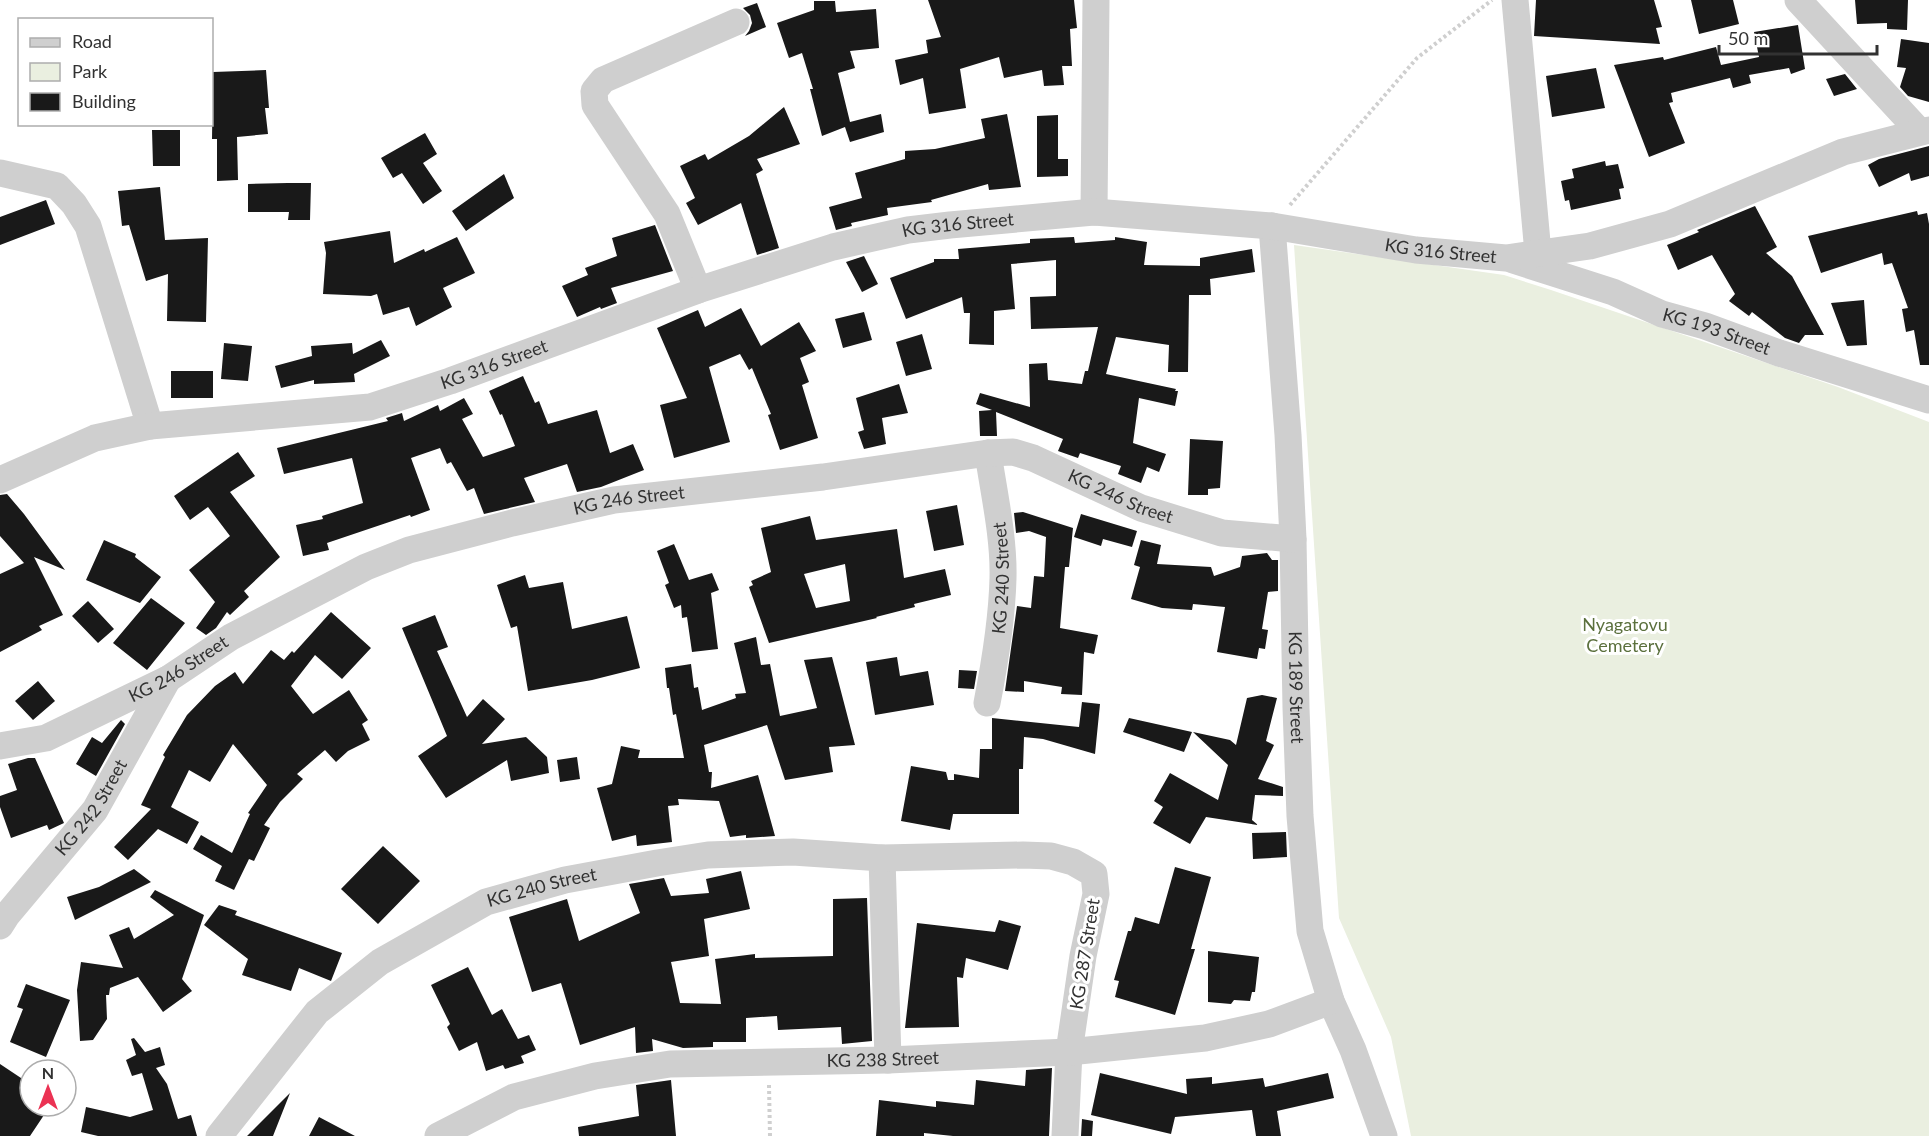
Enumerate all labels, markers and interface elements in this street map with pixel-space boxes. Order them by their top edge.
legend [18,18,213,126]
scale bar [1719,18,1876,56]
text: 50 m [1728,27,1768,49]
text: Road [72,30,112,52]
text: Park [72,60,108,82]
text: Building [72,90,136,112]
street label: KG 316 Street [899,207,1015,241]
street label: KG 316 Street [1383,233,1498,267]
street label: KG 193 Street [1660,303,1774,359]
street label: KG 316 Street [437,334,551,393]
street label: KG 246 Street [1065,464,1177,527]
street label: KG 246 Street [571,480,686,519]
street label: KG 240 Street [987,520,1013,635]
park label: Nyagatovu Cemetery [1582,613,1668,656]
street label: KG 246 Street [125,630,232,706]
street label: KG 189 Street [1285,631,1309,744]
street label: KG 242 Street [50,755,131,859]
street label: KG 240 Street [484,862,599,911]
street label: KG 287 Street [1064,896,1104,1011]
street label: KG 238 Street [827,1046,940,1071]
north arrow [18,1058,78,1118]
text: N [42,1063,54,1082]

